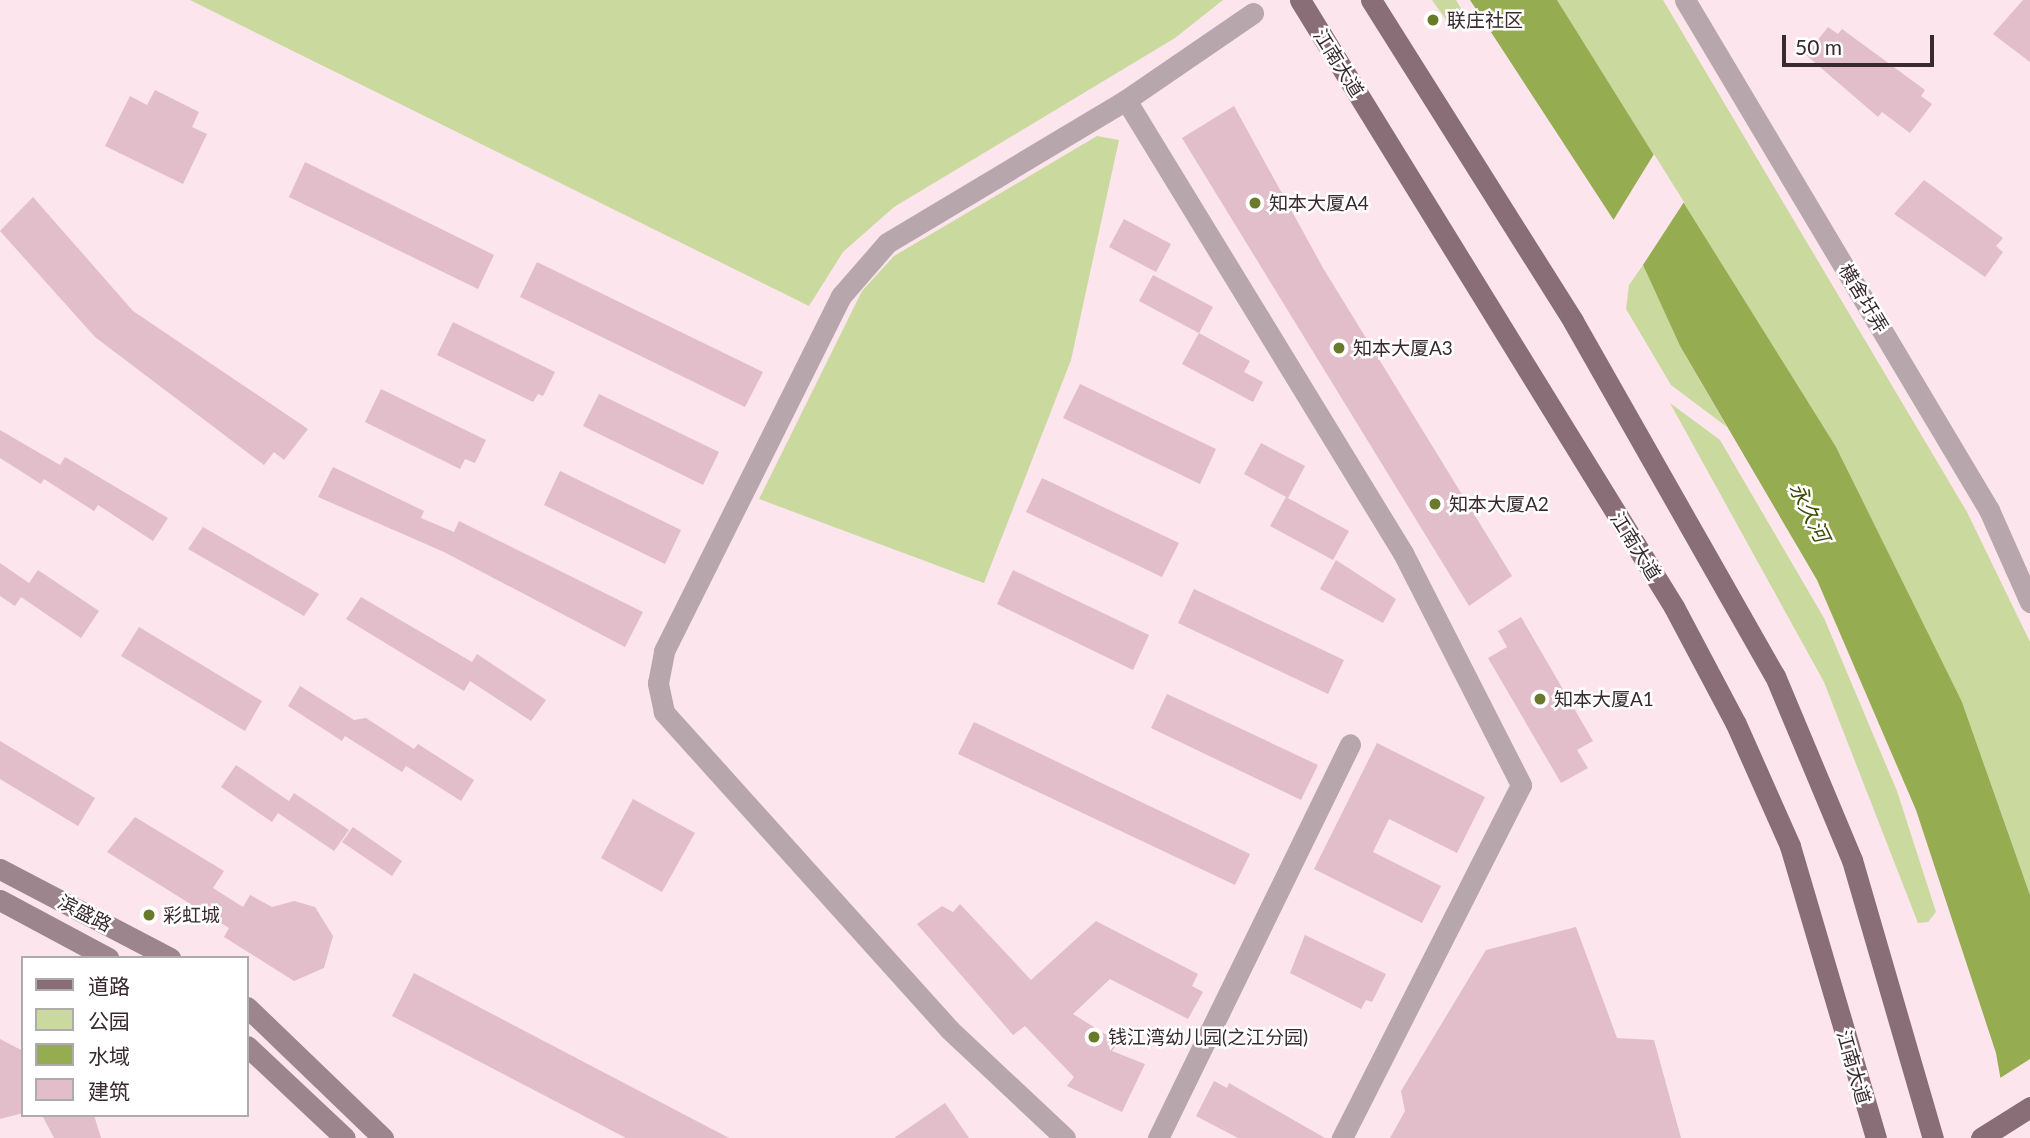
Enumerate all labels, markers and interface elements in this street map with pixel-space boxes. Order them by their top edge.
place label: 联庄社区 [1447,9,1523,31]
marker: 联庄社区 [1425,12,1441,28]
scale bar [1785,21,1937,65]
street label: 江南大道 [1309,25,1369,101]
text: 50 m [1795,34,1842,59]
place label: 知本大厦A4 [1269,192,1369,214]
marker: 知本大厦A4 [1247,195,1263,211]
street label: 横舍圩弄 [1835,260,1893,336]
place label: 知本大厦A3 [1353,337,1453,359]
marker: 知本大厦A3 [1331,340,1347,356]
water label: 永久河 [1785,478,1835,546]
place label: 知本大厦A2 [1449,493,1549,515]
marker: 知本大厦A2 [1427,496,1443,512]
street label: 江南大道 [1606,508,1666,584]
place label: 知本大厦A1 [1554,688,1654,710]
marker: 知本大厦A1 [1532,691,1548,707]
street label: 滨盛路 [54,890,116,936]
place label: 彩虹城 [163,904,220,926]
marker: 彩虹城 [141,907,157,923]
legend [21,956,248,1117]
text: 道路 [88,973,130,998]
text: 公园 [88,1008,130,1033]
place label: 钱江湾幼儿园(之江分园) [1108,1026,1308,1048]
street label: 江南大道 [1833,1027,1875,1107]
marker: 钱江湾幼儿园(之江分园) [1086,1029,1102,1045]
text: 水域 [88,1043,130,1068]
text: 建筑 [88,1078,130,1103]

